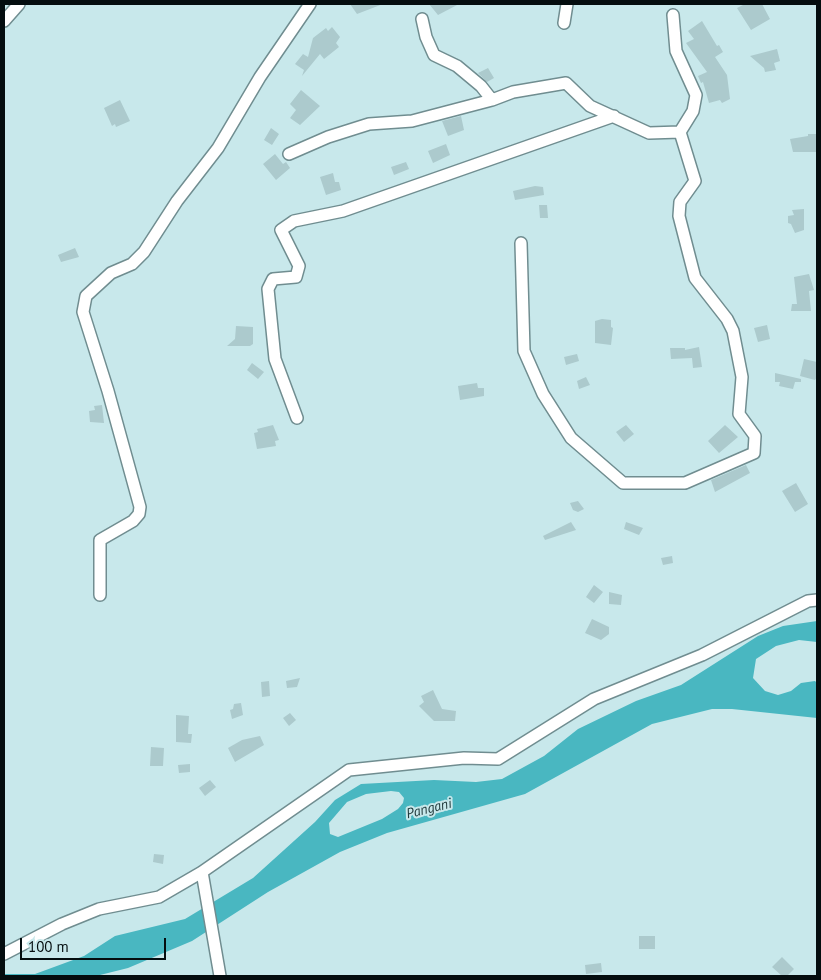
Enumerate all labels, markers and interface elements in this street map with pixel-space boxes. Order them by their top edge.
water label: Pangani [404,795,454,823]
scale bar [22,928,169,960]
text: 100 m [28,937,69,956]

